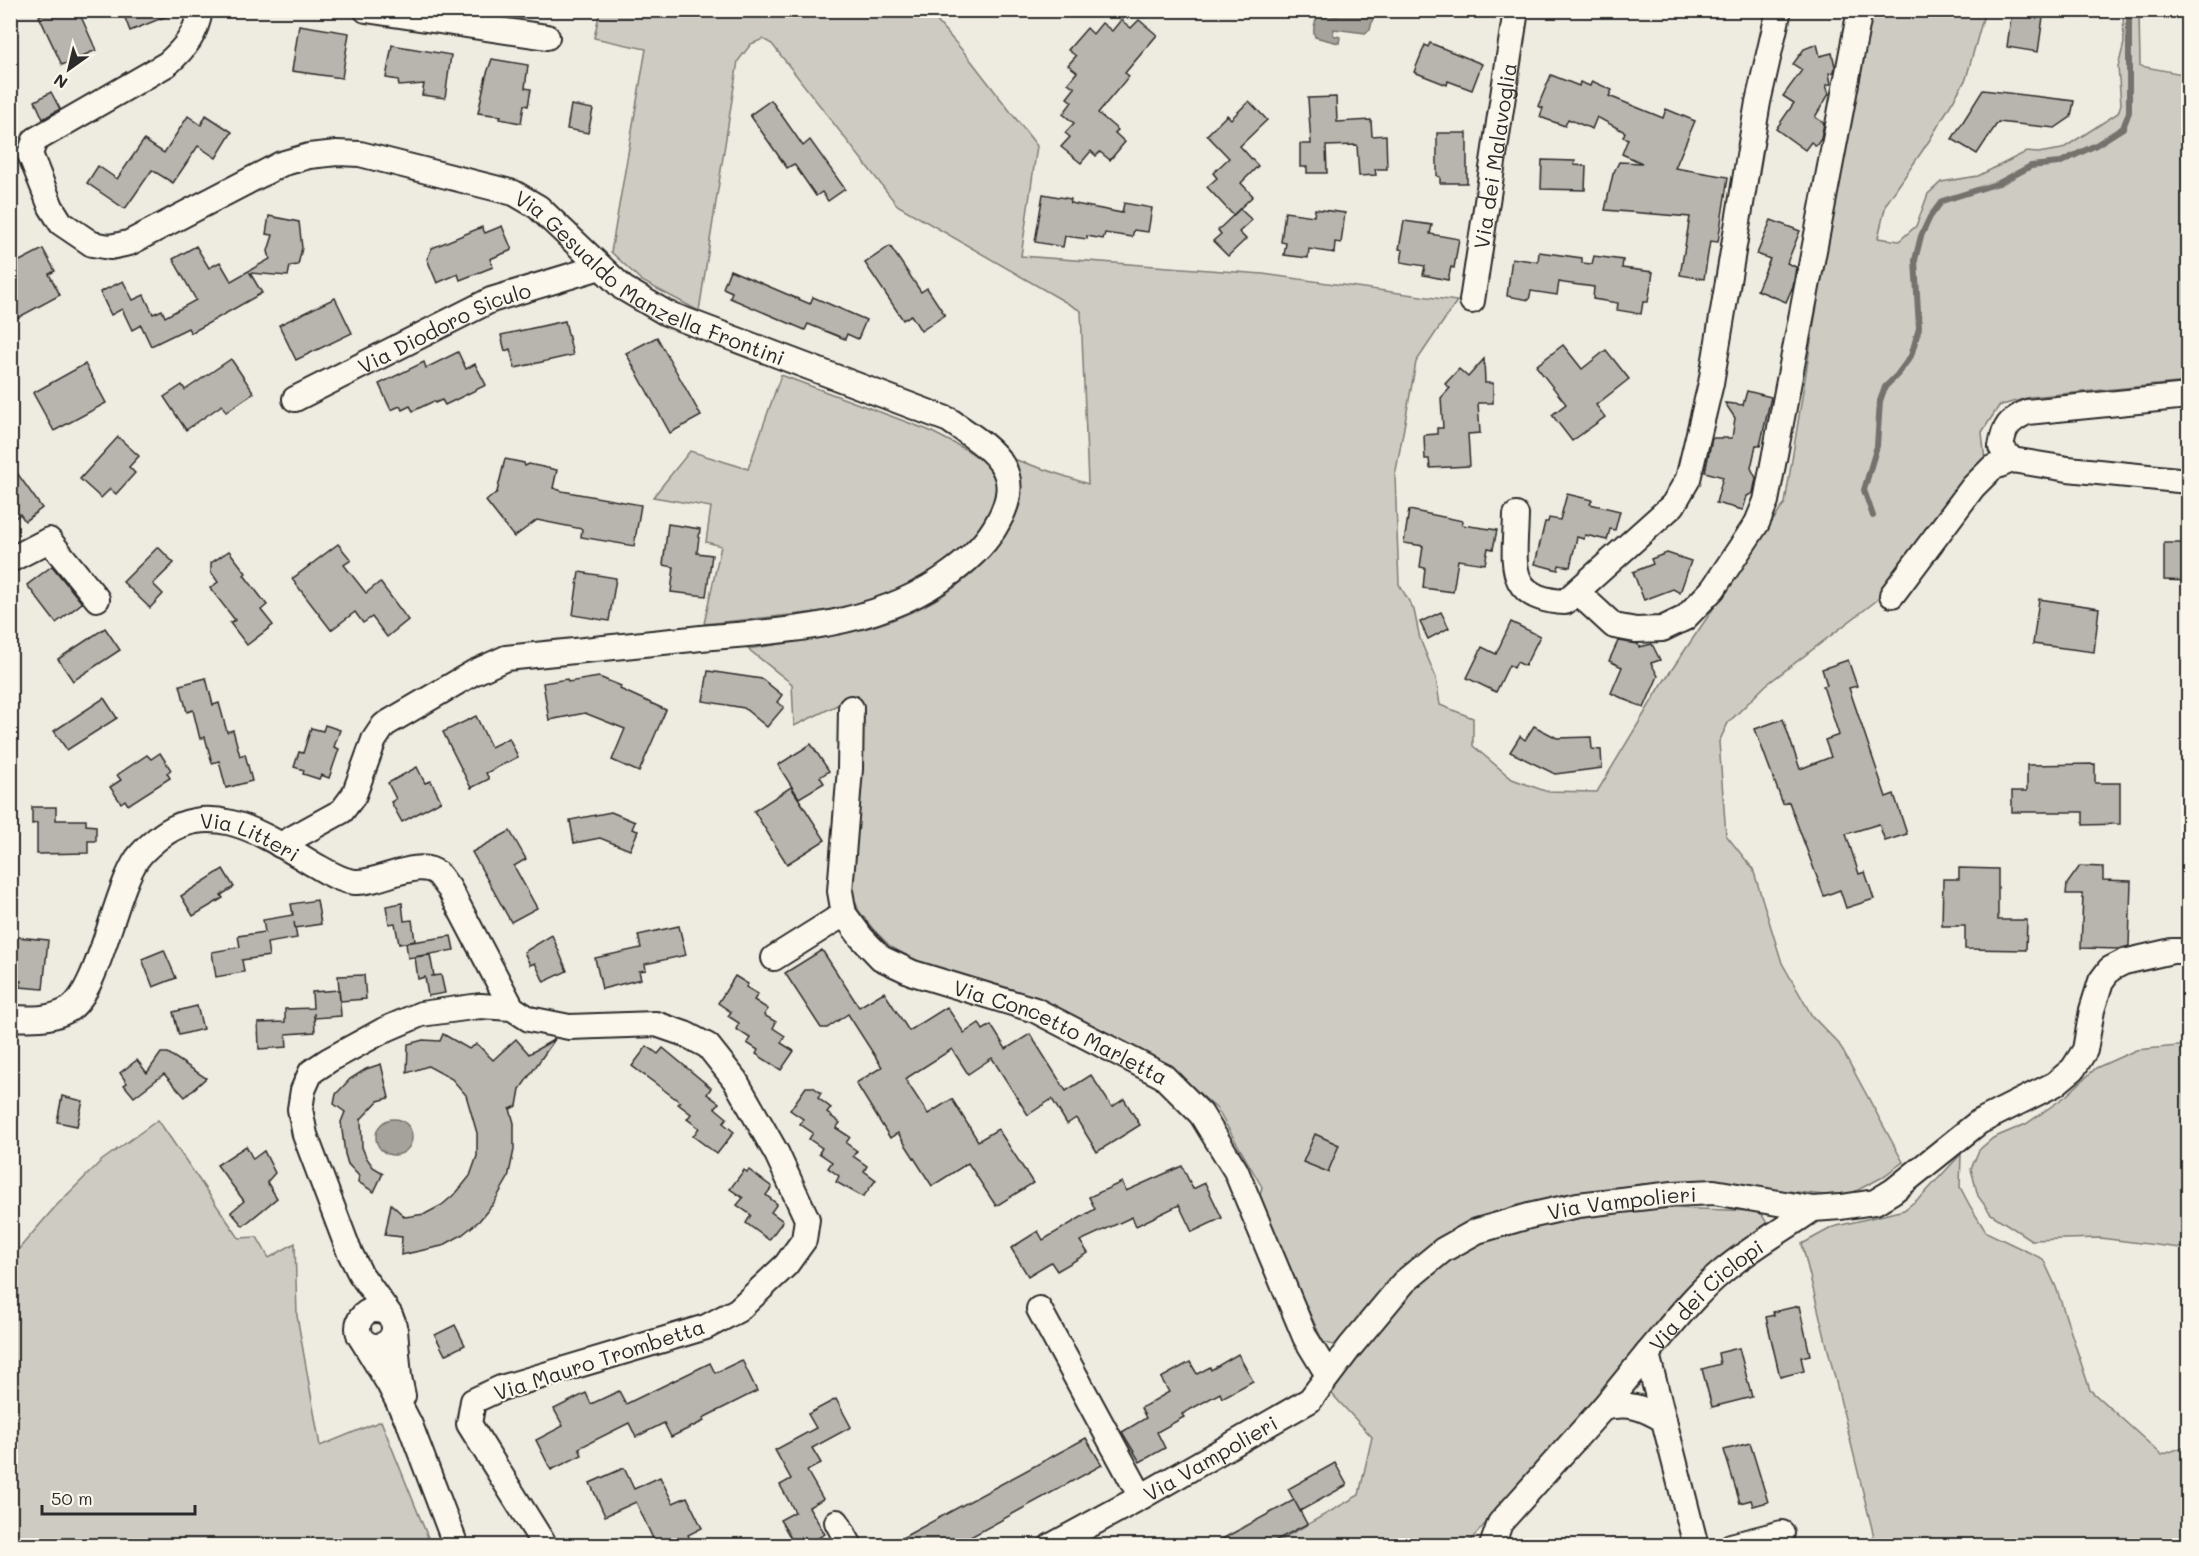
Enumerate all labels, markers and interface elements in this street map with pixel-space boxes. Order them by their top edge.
north arrow [39,39,99,99]
street label: Via dei Malavoglia [1467,61,1521,251]
text: N [49,70,71,94]
street label: Via Gesualdo Manzella Frontini [510,183,789,370]
street label: Via Diodoro Siculo [353,275,534,379]
street label: Via Litteri [200,806,305,867]
street label: Via Concetto Marletta [950,973,1173,1090]
street label: Via Vampolieri [1545,1179,1697,1225]
street label: Via dei Ciclopi [1642,1232,1768,1356]
street label: Via Mauro Trombetta [490,1312,708,1406]
street label: Via Vampolieri [1138,1408,1282,1507]
scale bar [42,1478,195,1516]
text: 50 m [51,1486,93,1510]

